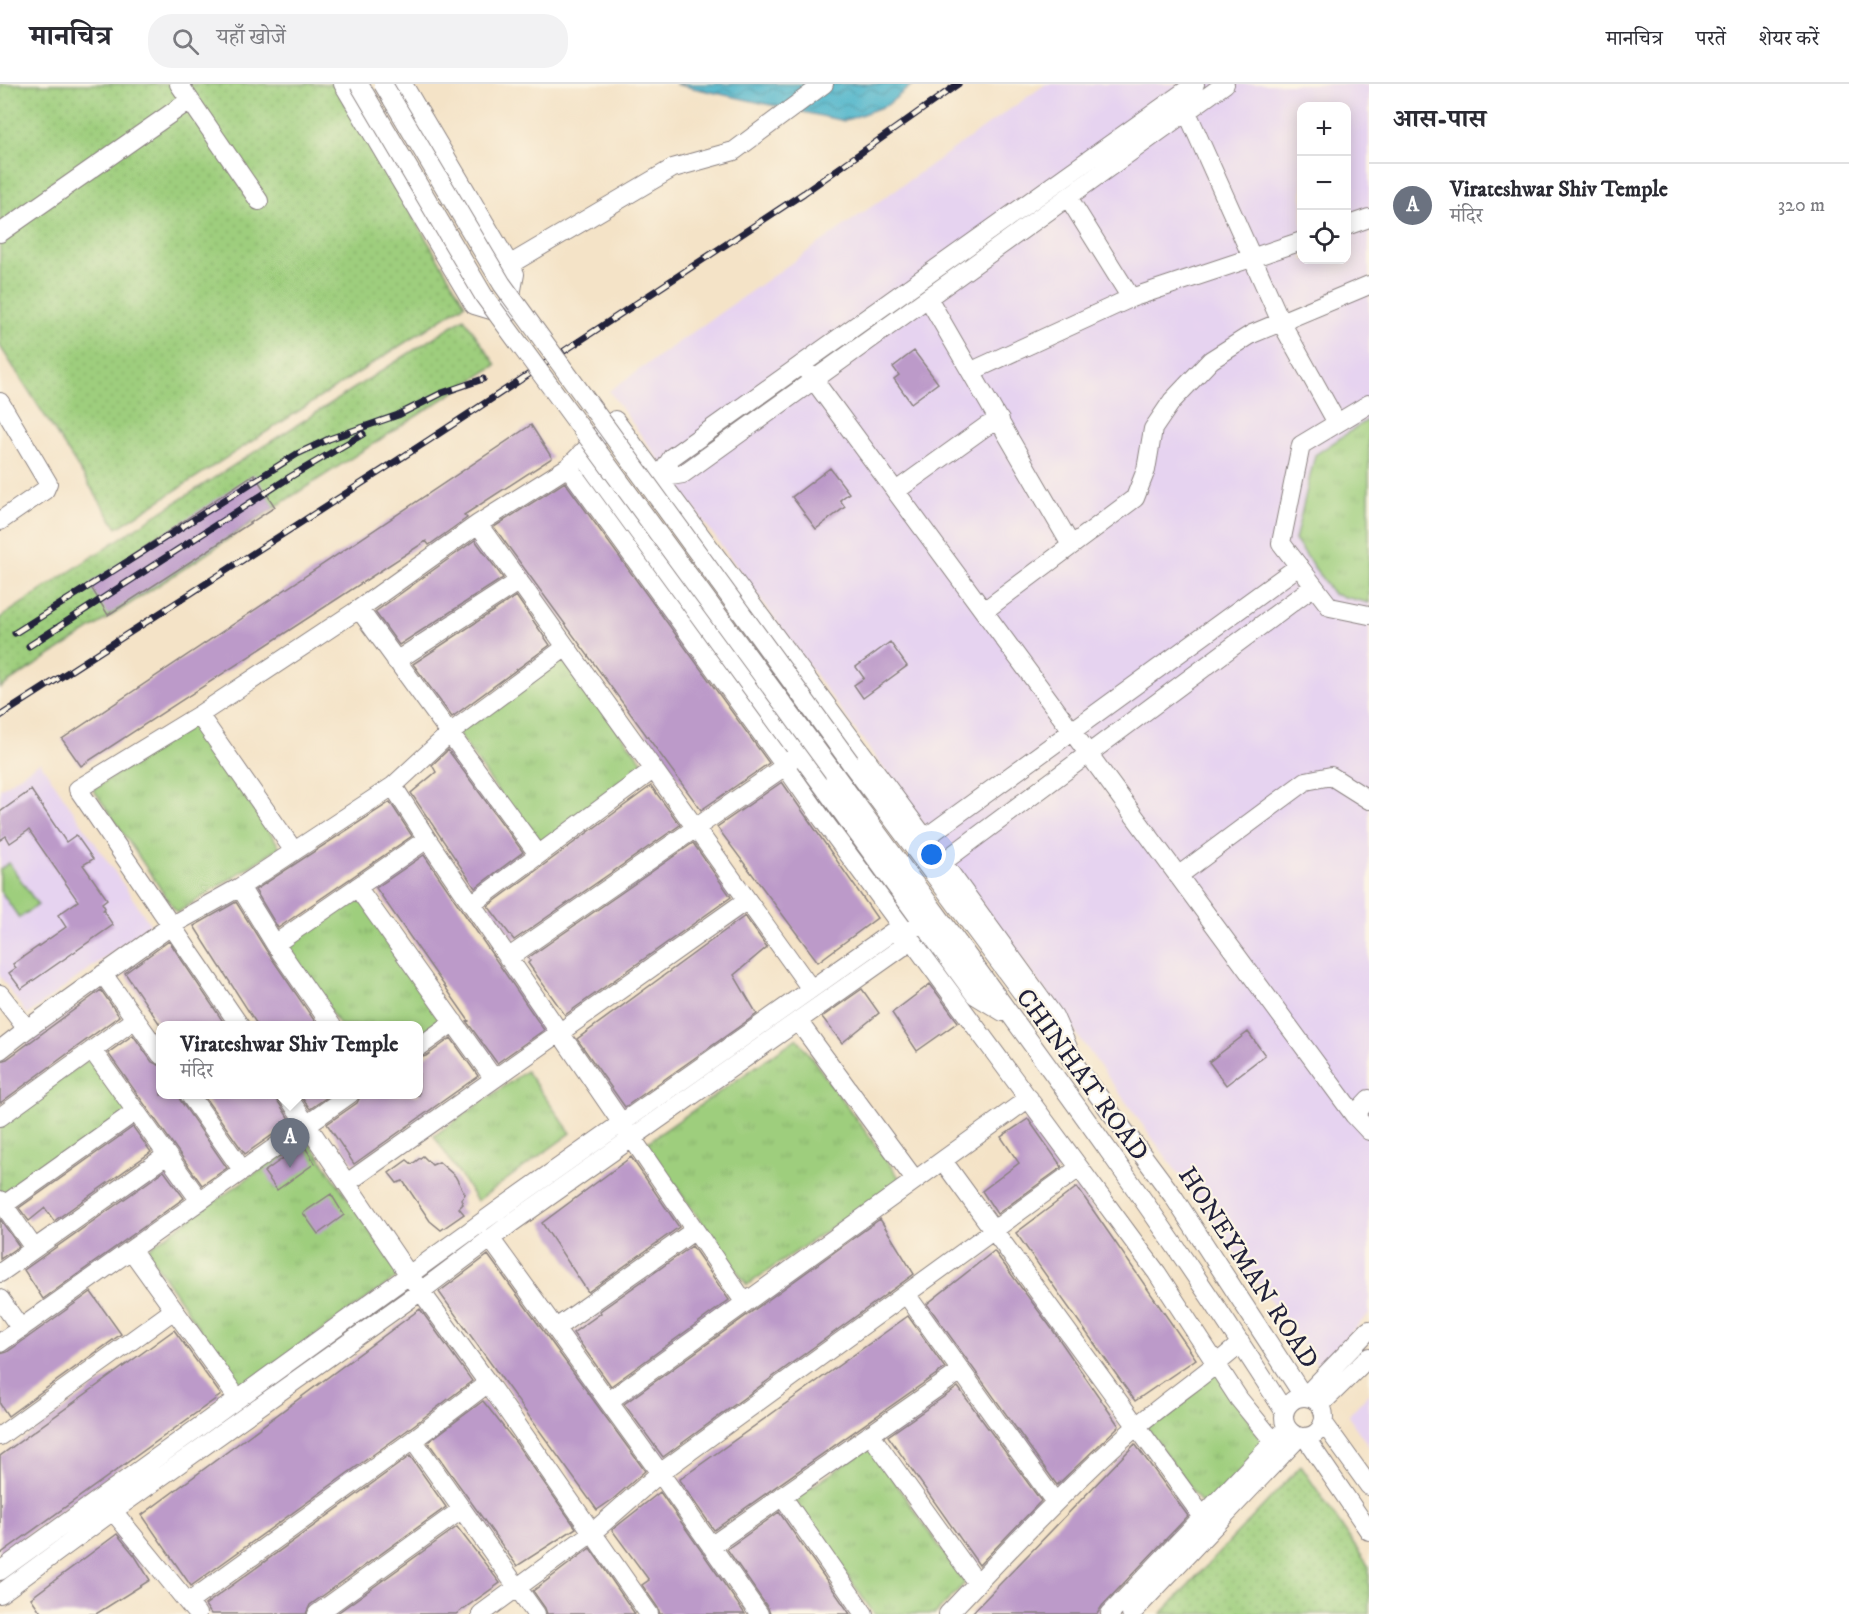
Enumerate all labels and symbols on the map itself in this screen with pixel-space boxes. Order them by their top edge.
your location [917,840,946,869]
street label: CHINHAT ROAD [1008,982,1155,1168]
pin: A [270,1118,310,1168]
street label: HONEYMAN ROAD [1170,1161,1325,1375]

